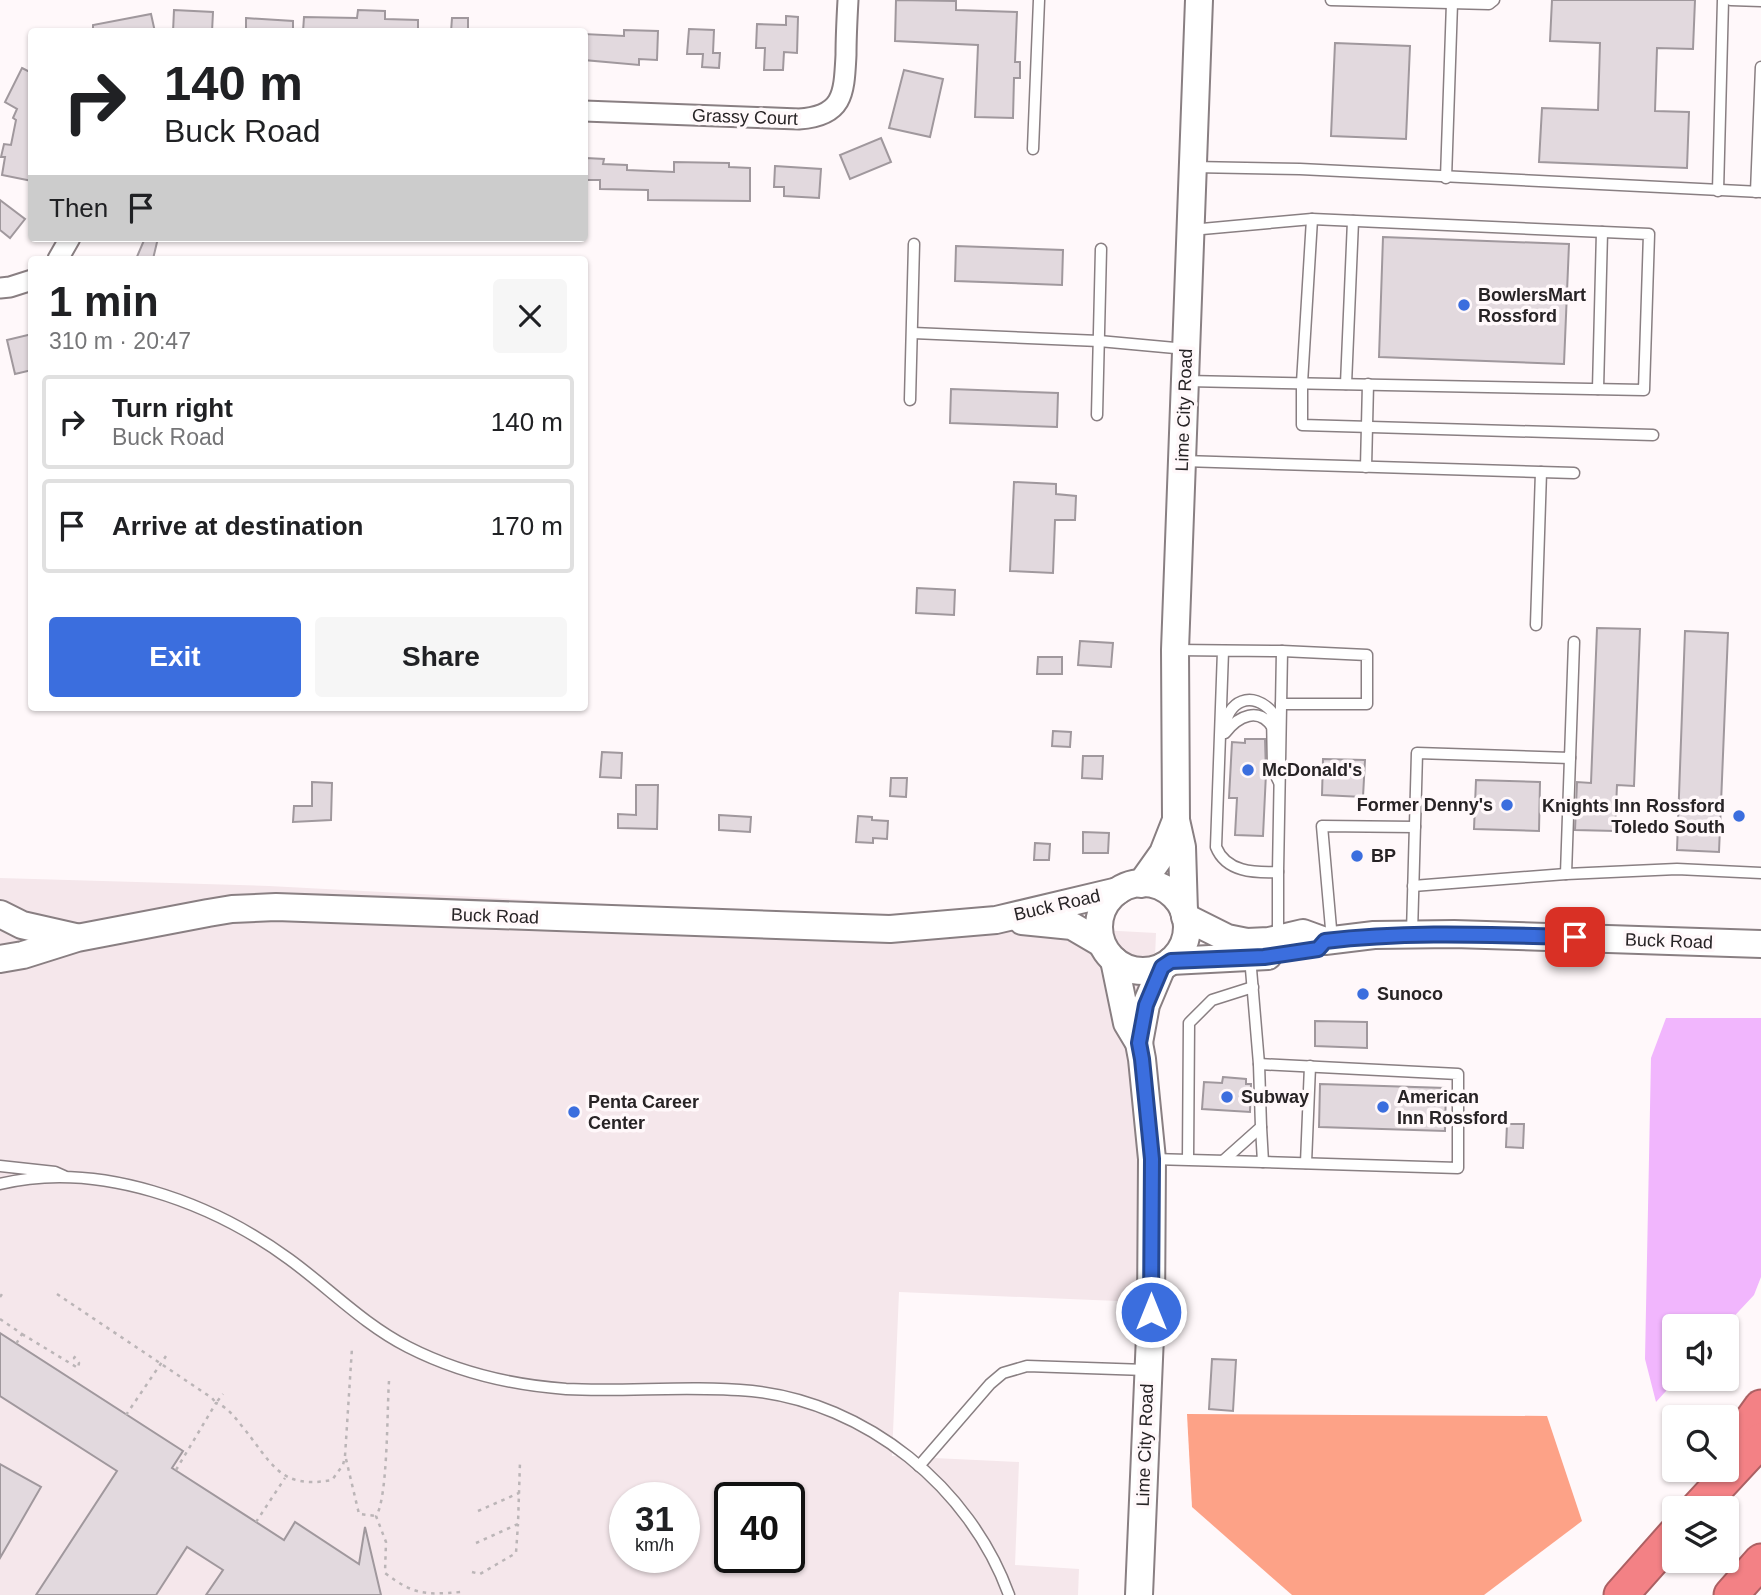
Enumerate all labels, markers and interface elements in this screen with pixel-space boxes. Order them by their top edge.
icon: right [49,56,140,147]
text: 140 m [164,56,303,110]
street label: Grassy Court [692,105,798,129]
text: Buck Road [164,113,321,149]
icon: arrive [122,189,160,227]
text: Then [49,193,108,223]
text: 1 min [49,278,159,325]
button: close [493,279,567,353]
place label: BowlersMart Rossford [1478,285,1586,326]
marker: BowlersMart Rossford [1456,297,1472,313]
text: 310 m · 20:47 [49,328,191,354]
street label: Lime City Road [1172,348,1196,472]
text: Turn right [112,393,233,423]
icon: right [53,403,91,441]
text: 140 m [491,407,563,437]
text: Buck Road [112,424,225,450]
icon: arrive [53,507,91,545]
text: Arrive at destination [112,511,363,541]
text: 170 m [491,511,563,541]
button: Exit [49,617,301,697]
button: Share [315,617,567,697]
place label: McDonald's [1262,760,1362,780]
marker: McDonald's [1240,762,1256,778]
place label: Former Denny's [1357,795,1493,815]
place label: Knights Inn Rossford Toledo South [1542,796,1725,837]
marker: Former Denny's [1499,797,1515,813]
marker: Knights Inn Rossford Toledo South [1731,808,1747,824]
place label: BP [1371,846,1396,866]
marker: BP [1349,848,1365,864]
street label: Buck Road [1012,885,1102,925]
street label: Buck Road [451,904,539,928]
pin [1545,907,1605,967]
icon: arrive [1556,918,1594,956]
street label: Buck Road [1625,929,1713,953]
place label: Sunoco [1377,984,1443,1004]
marker: Sunoco [1355,986,1371,1002]
place label: Subway [1241,1087,1309,1107]
place label: American Inn Rossford [1397,1087,1508,1128]
marker: Subway [1219,1089,1235,1105]
place label: Penta Career Center [588,1092,699,1133]
marker: American Inn Rossford [1375,1099,1391,1115]
marker: Penta Career Center [566,1104,582,1120]
position arrow [1114,1275,1188,1349]
map controls [1662,1314,1739,1573]
button: sound [1662,1314,1739,1391]
street label: Lime City Road [1133,1383,1157,1507]
button: search [1662,1405,1739,1482]
speed limit sign: 40 [714,1482,805,1573]
button: layers [1662,1496,1739,1573]
text: 31 [635,1499,674,1538]
text: km/h [635,1535,674,1555]

